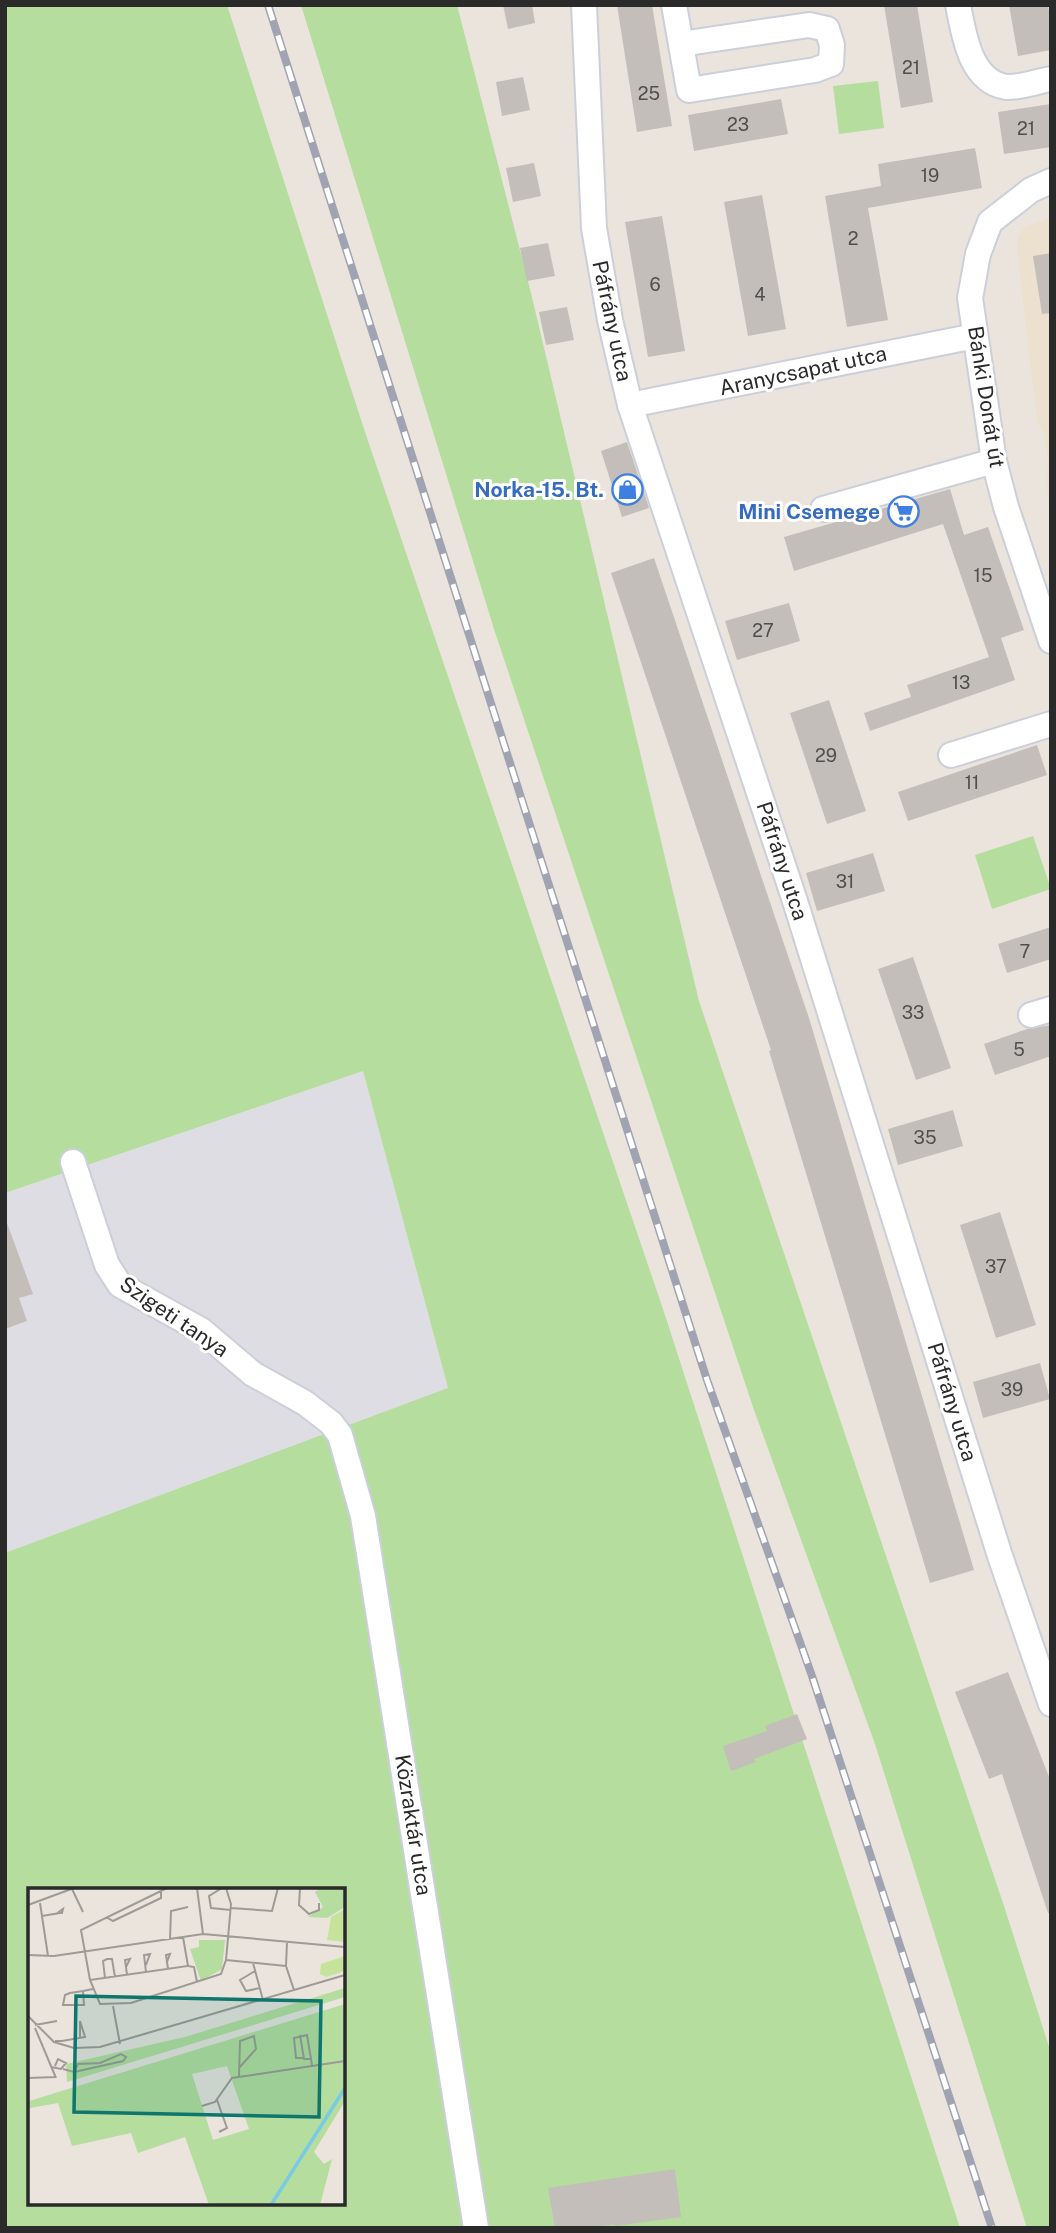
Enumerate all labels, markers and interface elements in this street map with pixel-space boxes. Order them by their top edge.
house number: 21 [902,57,920,78]
house number: 25 [638,83,660,104]
house number: 23 [727,114,749,135]
house number: 21 [1017,118,1035,139]
house number: 19 [921,165,939,186]
house number: 2 [848,228,858,249]
street label: Páfrány utca [587,258,638,384]
house number: 6 [649,274,661,295]
house number: 4 [754,284,766,305]
street label: Bánki Donát út [963,324,1010,470]
street label: Aranycsapat utca [717,341,889,400]
shop icon: Norka-15. Bt. [610,473,644,507]
place label: Norka-15. Bt. [474,477,604,502]
supermarket icon: Mini Csemege [886,495,920,529]
place label: Mini Csemege [738,499,880,524]
house number: 15 [974,565,992,586]
house number: 27 [752,620,774,641]
house number: 13 [952,672,970,693]
house number: 29 [815,745,837,766]
house number: 11 [965,772,979,793]
street label: Páfrány utca [752,798,813,923]
house number: 31 [836,871,854,892]
house number: 7 [1020,941,1030,962]
house number: 33 [902,1002,924,1023]
house number: 5 [1013,1039,1025,1060]
house number: 35 [914,1127,936,1148]
house number: 37 [985,1256,1007,1277]
street label: Szigeti tanya [115,1271,233,1362]
street label: Páfrány utca [923,1339,982,1464]
house number: 39 [1001,1379,1023,1400]
street label: Közraktár utca [390,1753,437,1897]
inset map [28,1888,345,2205]

